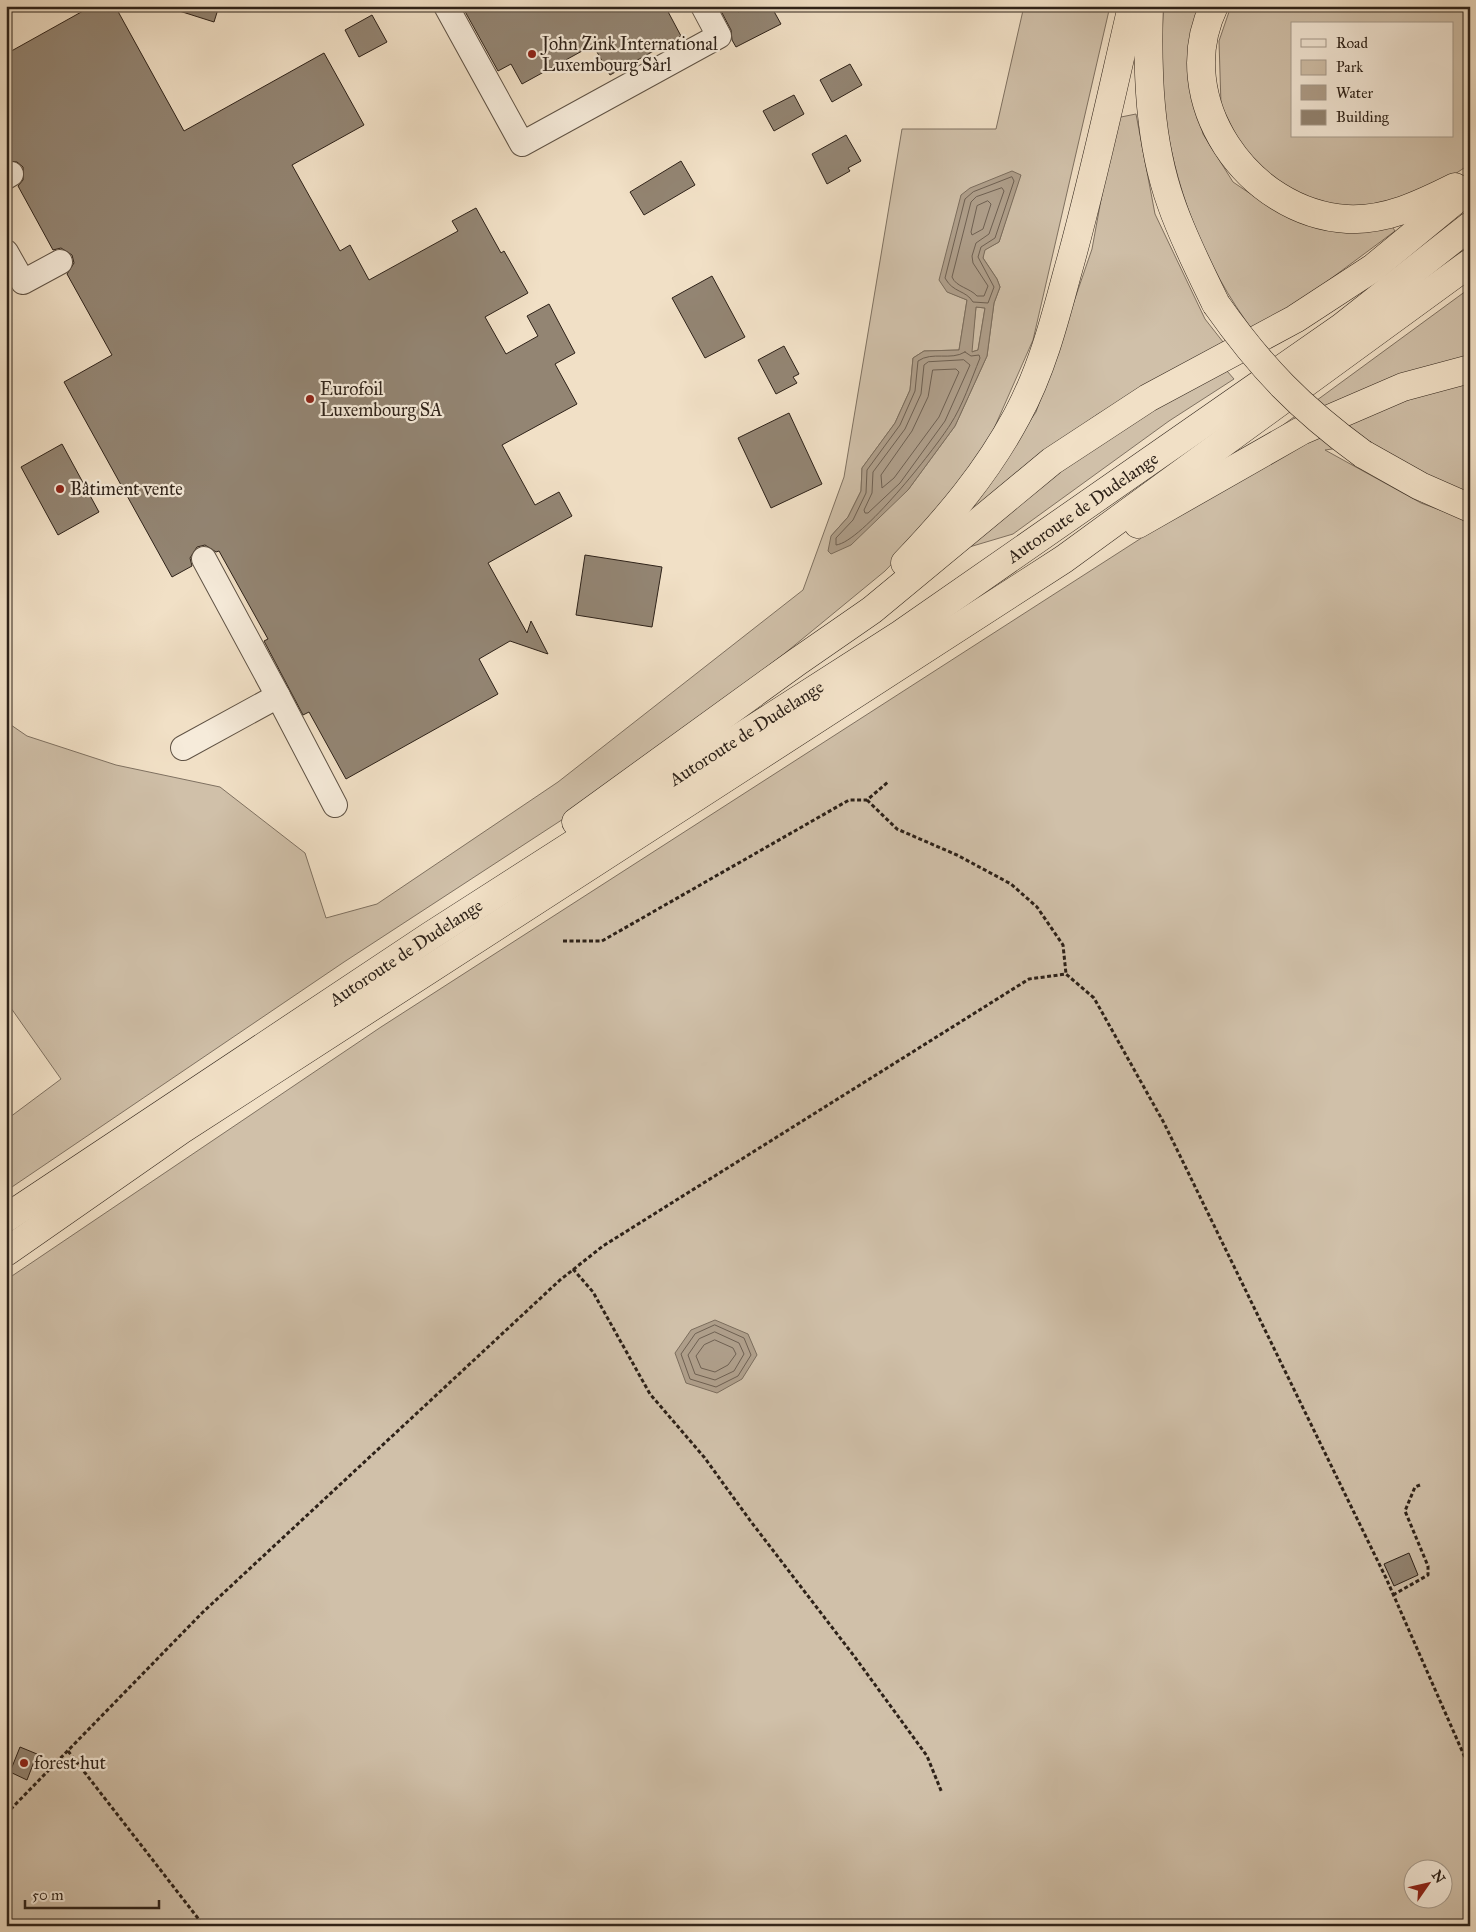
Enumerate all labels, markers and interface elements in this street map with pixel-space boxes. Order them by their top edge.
legend [1291,22,1454,138]
place label: John Zink International Luxembourg Sàrl [540,33,718,77]
text: Road [1336,34,1368,52]
marker: John Zink International Luxembourg Sàrl [526,48,538,60]
text: Park [1336,58,1363,76]
text: Water [1336,84,1373,102]
text: Building [1336,108,1390,126]
place label: Eurofoil Luxembourg SA [320,378,442,422]
marker: Eurofoil Luxembourg SA [304,393,316,405]
street label: Autoroute de Dudelange [1002,447,1162,568]
place label: Bâtiment vente [70,478,183,500]
marker: Bâtiment vente [54,483,66,495]
street label: Autoroute de Dudelange [664,676,828,791]
street label: Autoroute de Dudelange [324,894,487,1012]
place label: forest hut [34,1752,107,1774]
marker: forest hut [18,1757,30,1769]
north arrow [1404,1860,1454,1910]
text: N [1428,1867,1449,1887]
scale bar [25,1877,159,1909]
text: 50 m [32,1886,64,1904]

